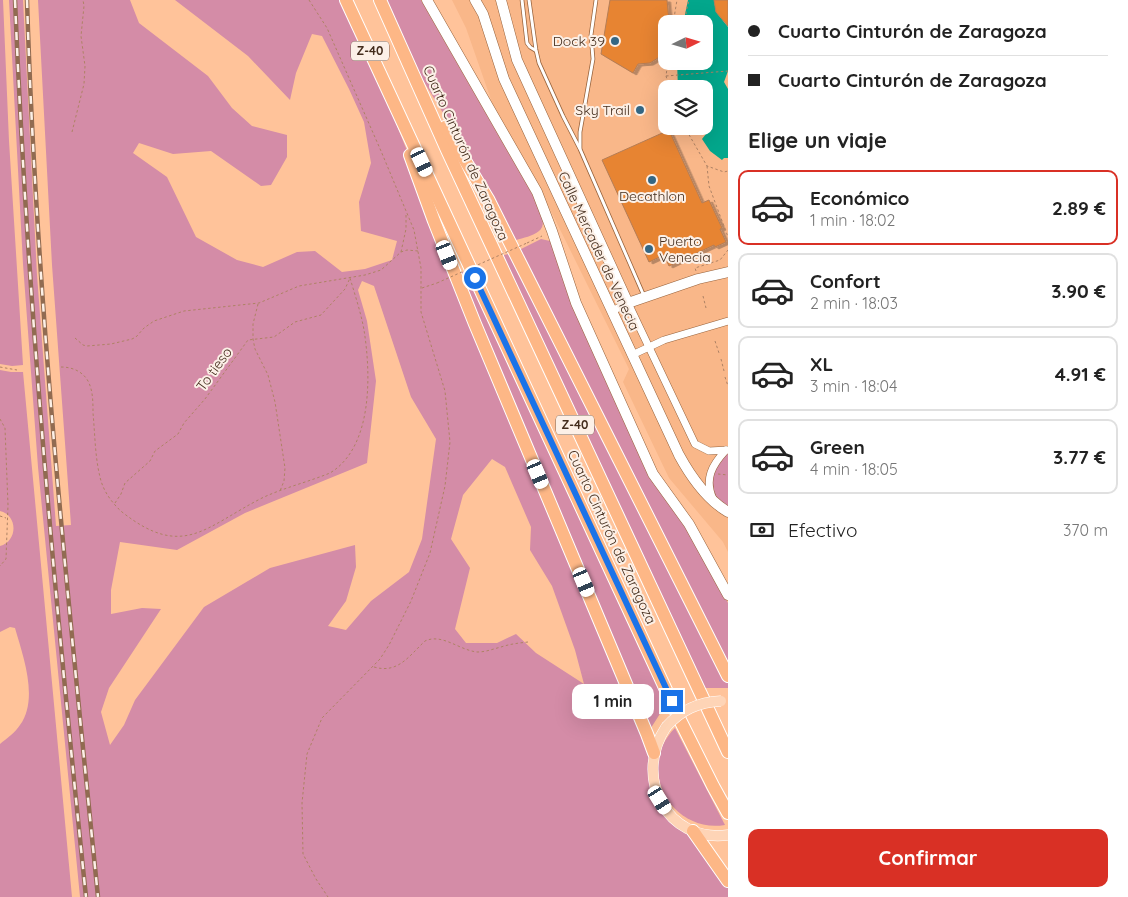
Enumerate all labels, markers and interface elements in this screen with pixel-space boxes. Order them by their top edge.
north arrow [658,15,712,70]
map controls [658,15,713,135]
text: Cuarto Cinturón de Zaragoza [778,19,1047,43]
place label: Dock 39 [553,32,605,50]
marker: Dock 39 [609,35,621,47]
road number: Z-40 [351,41,389,60]
street label: Cuarto Cinturón de Zaragoza [419,63,513,243]
text: Cuarto Cinturón de Zaragoza [778,68,1047,92]
button: layers [658,80,713,135]
place label: Sky Trail [575,101,630,119]
marker: Sky Trail [634,104,646,116]
text: Elige un viaje [748,126,887,154]
car [408,145,435,179]
street label: Calle Mercader de Venecia [554,169,644,333]
marker: Decathlon [646,174,658,186]
icon: car [750,185,795,230]
text: Económico [810,186,909,210]
place label: Decathlon [619,187,685,205]
text: 2.89 € [1052,196,1106,220]
text: 1 min · 18:02 [810,210,895,230]
place label: Puerto Venecia [659,232,711,266]
car [434,238,459,272]
marker: Puerto Venecia [643,243,655,255]
route start [464,267,486,289]
icon: car [750,268,795,313]
text: Confort [810,269,881,293]
text: 3.90 € [1051,279,1106,303]
text: 2 min · 18:03 [810,293,898,313]
street label: To tieso [192,344,236,394]
icon: car [750,351,795,396]
text: XL [810,352,833,376]
text: 4.91 € [1055,362,1106,386]
text: 3 min · 18:04 [810,376,897,396]
road number: Z-40 [556,416,594,434]
icon: car [750,434,795,479]
text: Green [810,435,865,459]
text: 3.77 € [1053,445,1106,469]
street label: Cuarto Cinturón de Zaragoza [564,447,660,627]
car [525,457,550,491]
text: 4 min · 18:05 [810,459,898,479]
icon: cash [748,516,776,544]
text: Efectivo [788,518,857,542]
text: 370 m [1063,520,1108,540]
car [571,565,596,599]
callout: 1 min [572,684,654,718]
route end [661,690,683,712]
text: 1 min [594,691,632,711]
car [645,783,674,817]
button: Confirmar [748,829,1108,887]

